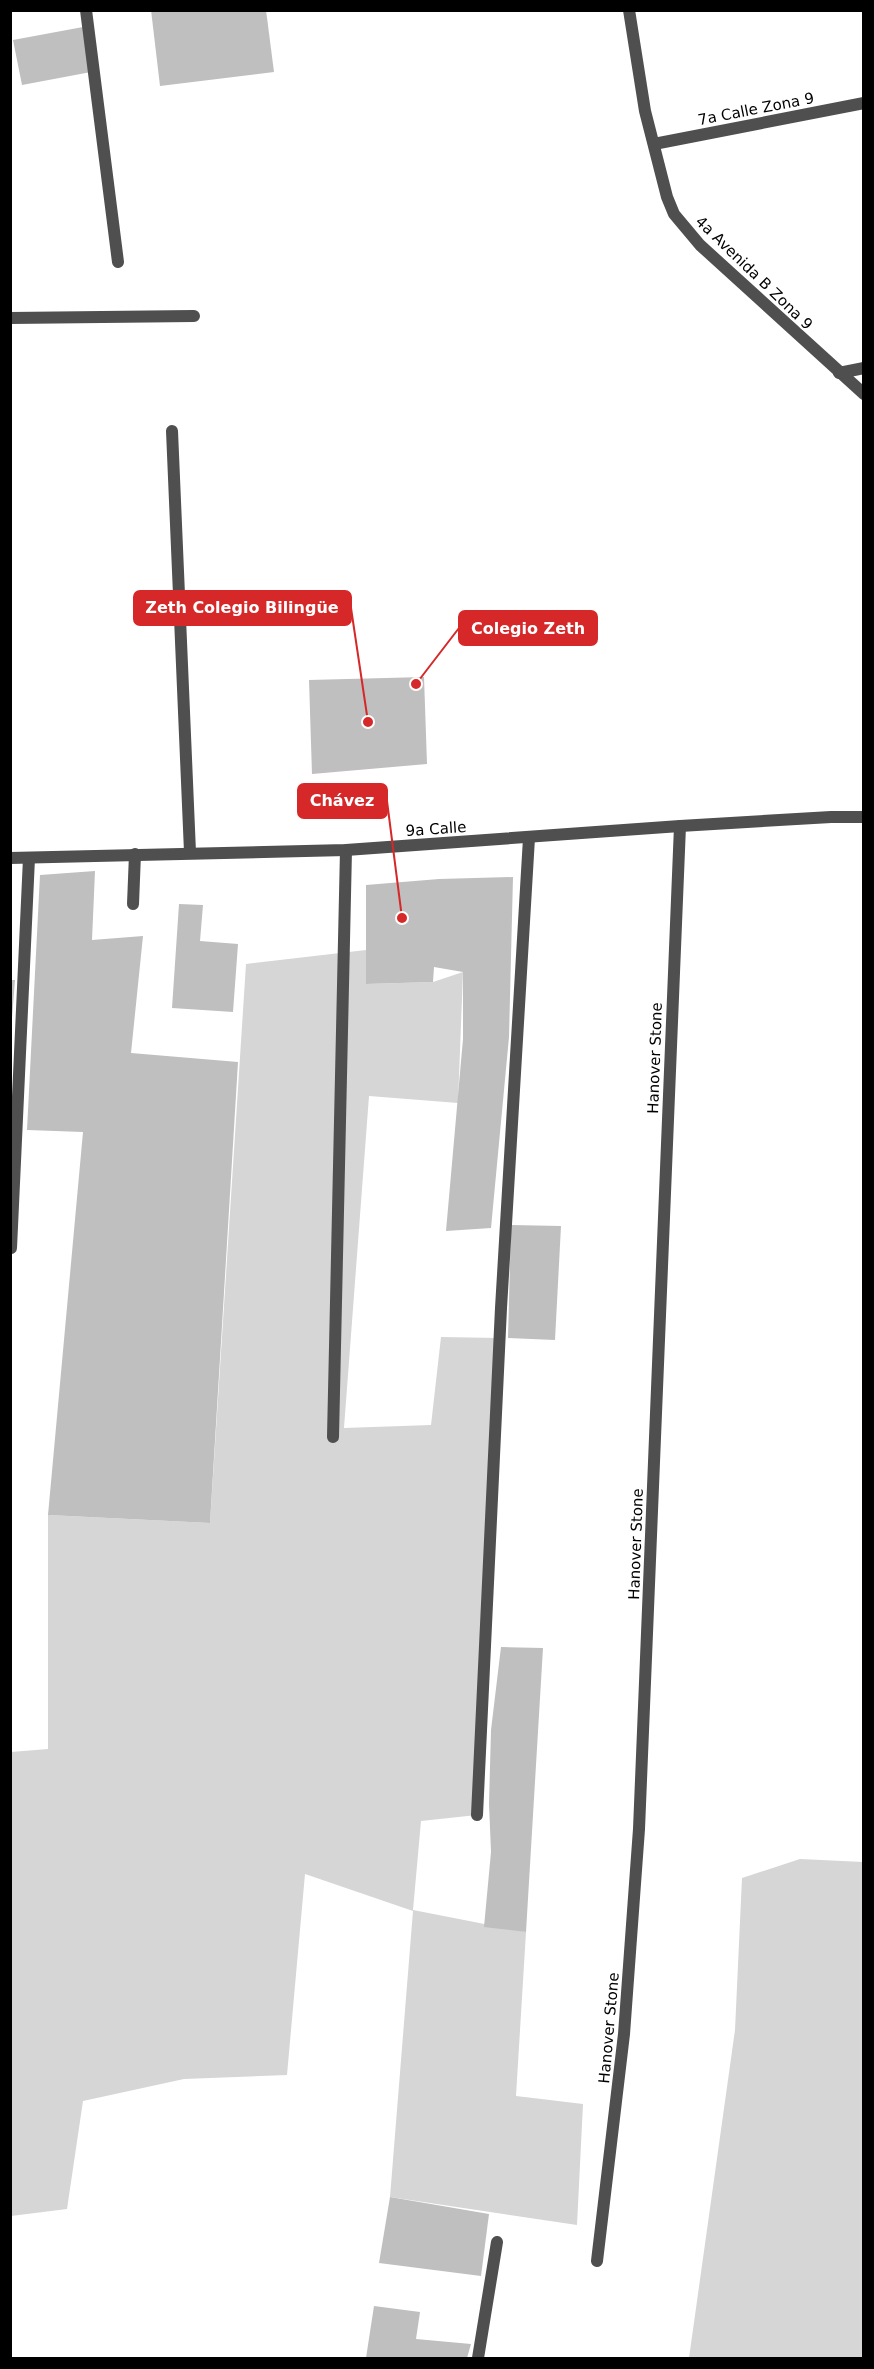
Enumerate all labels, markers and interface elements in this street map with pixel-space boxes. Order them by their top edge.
street label: 7a Calle Zona 9 [696,89,816,129]
street label: 4a Avenida B Zona 9 [692,212,816,334]
callout: Zeth Colegio Bilingüe [134,591,351,625]
text: Zeth Colegio Bilingüe [145,598,339,617]
callout: Colegio Zeth [459,611,597,645]
text: Colegio Zeth [471,619,585,638]
callout: Chávez [298,784,387,818]
text: Chávez [310,791,374,810]
street label: 9a Calle [405,818,467,840]
street label: Hanover Stone [644,1002,666,1114]
street label: Hanover Stone [625,1488,647,1600]
street label: Hanover Stone [595,1972,623,2084]

